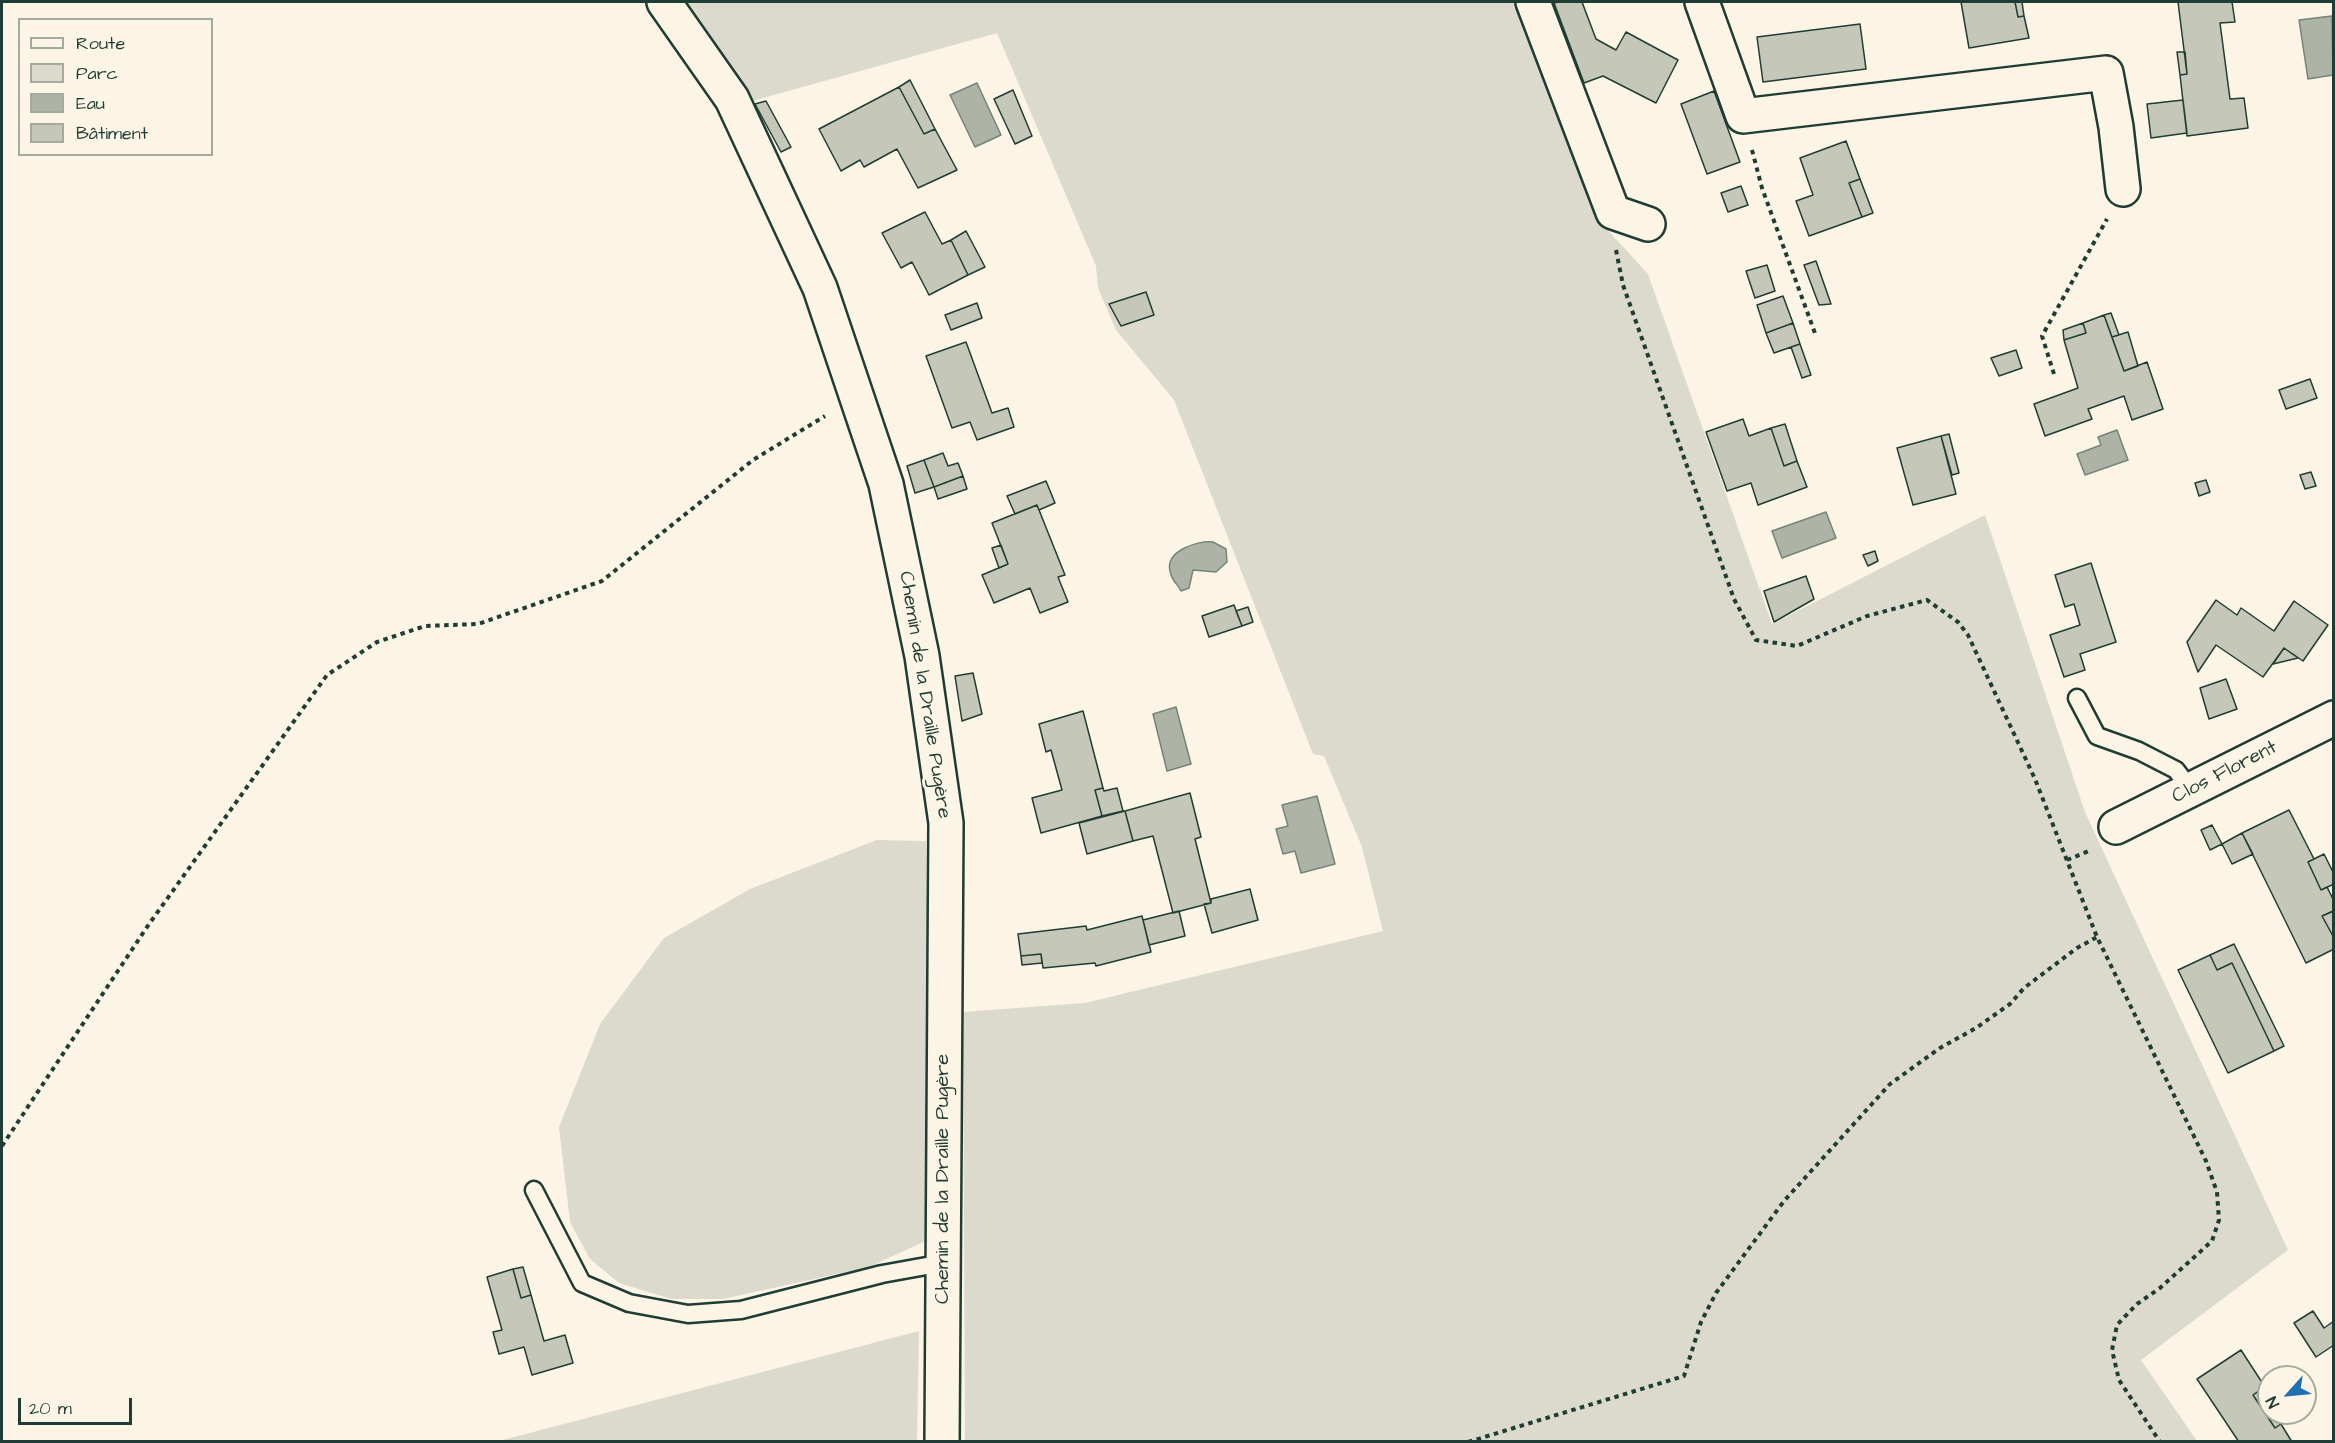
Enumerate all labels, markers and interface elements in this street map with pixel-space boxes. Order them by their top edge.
legend [18,18,213,156]
text: Route [76,31,125,56]
text: Parc [76,61,118,86]
text: Eau [76,91,105,116]
text: Bâtiment [76,121,148,146]
street label: Chemin de la Draille Pugère [893,570,955,820]
street label: Clos Florent [2168,736,2282,810]
street label: Chemin de la Draille Pugère [932,1054,956,1304]
north arrow [2257,1365,2317,1425]
scale bar [21,1386,135,1424]
text: N [2261,1393,2285,1412]
text: 20 m [29,1396,72,1421]

